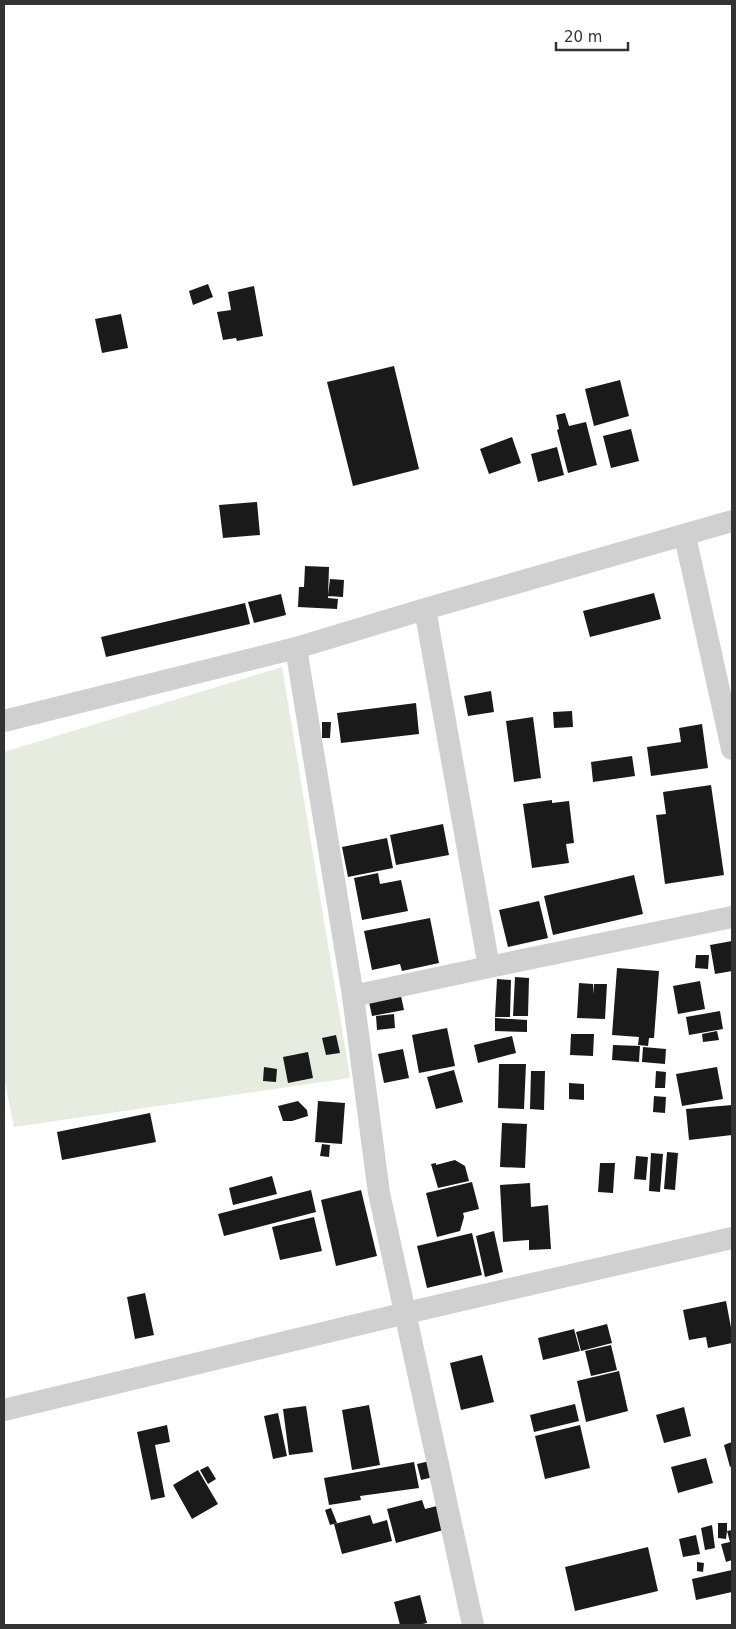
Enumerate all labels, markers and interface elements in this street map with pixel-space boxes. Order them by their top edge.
scale bar [556,20,628,52]
text: 20 m [564,28,602,46]

